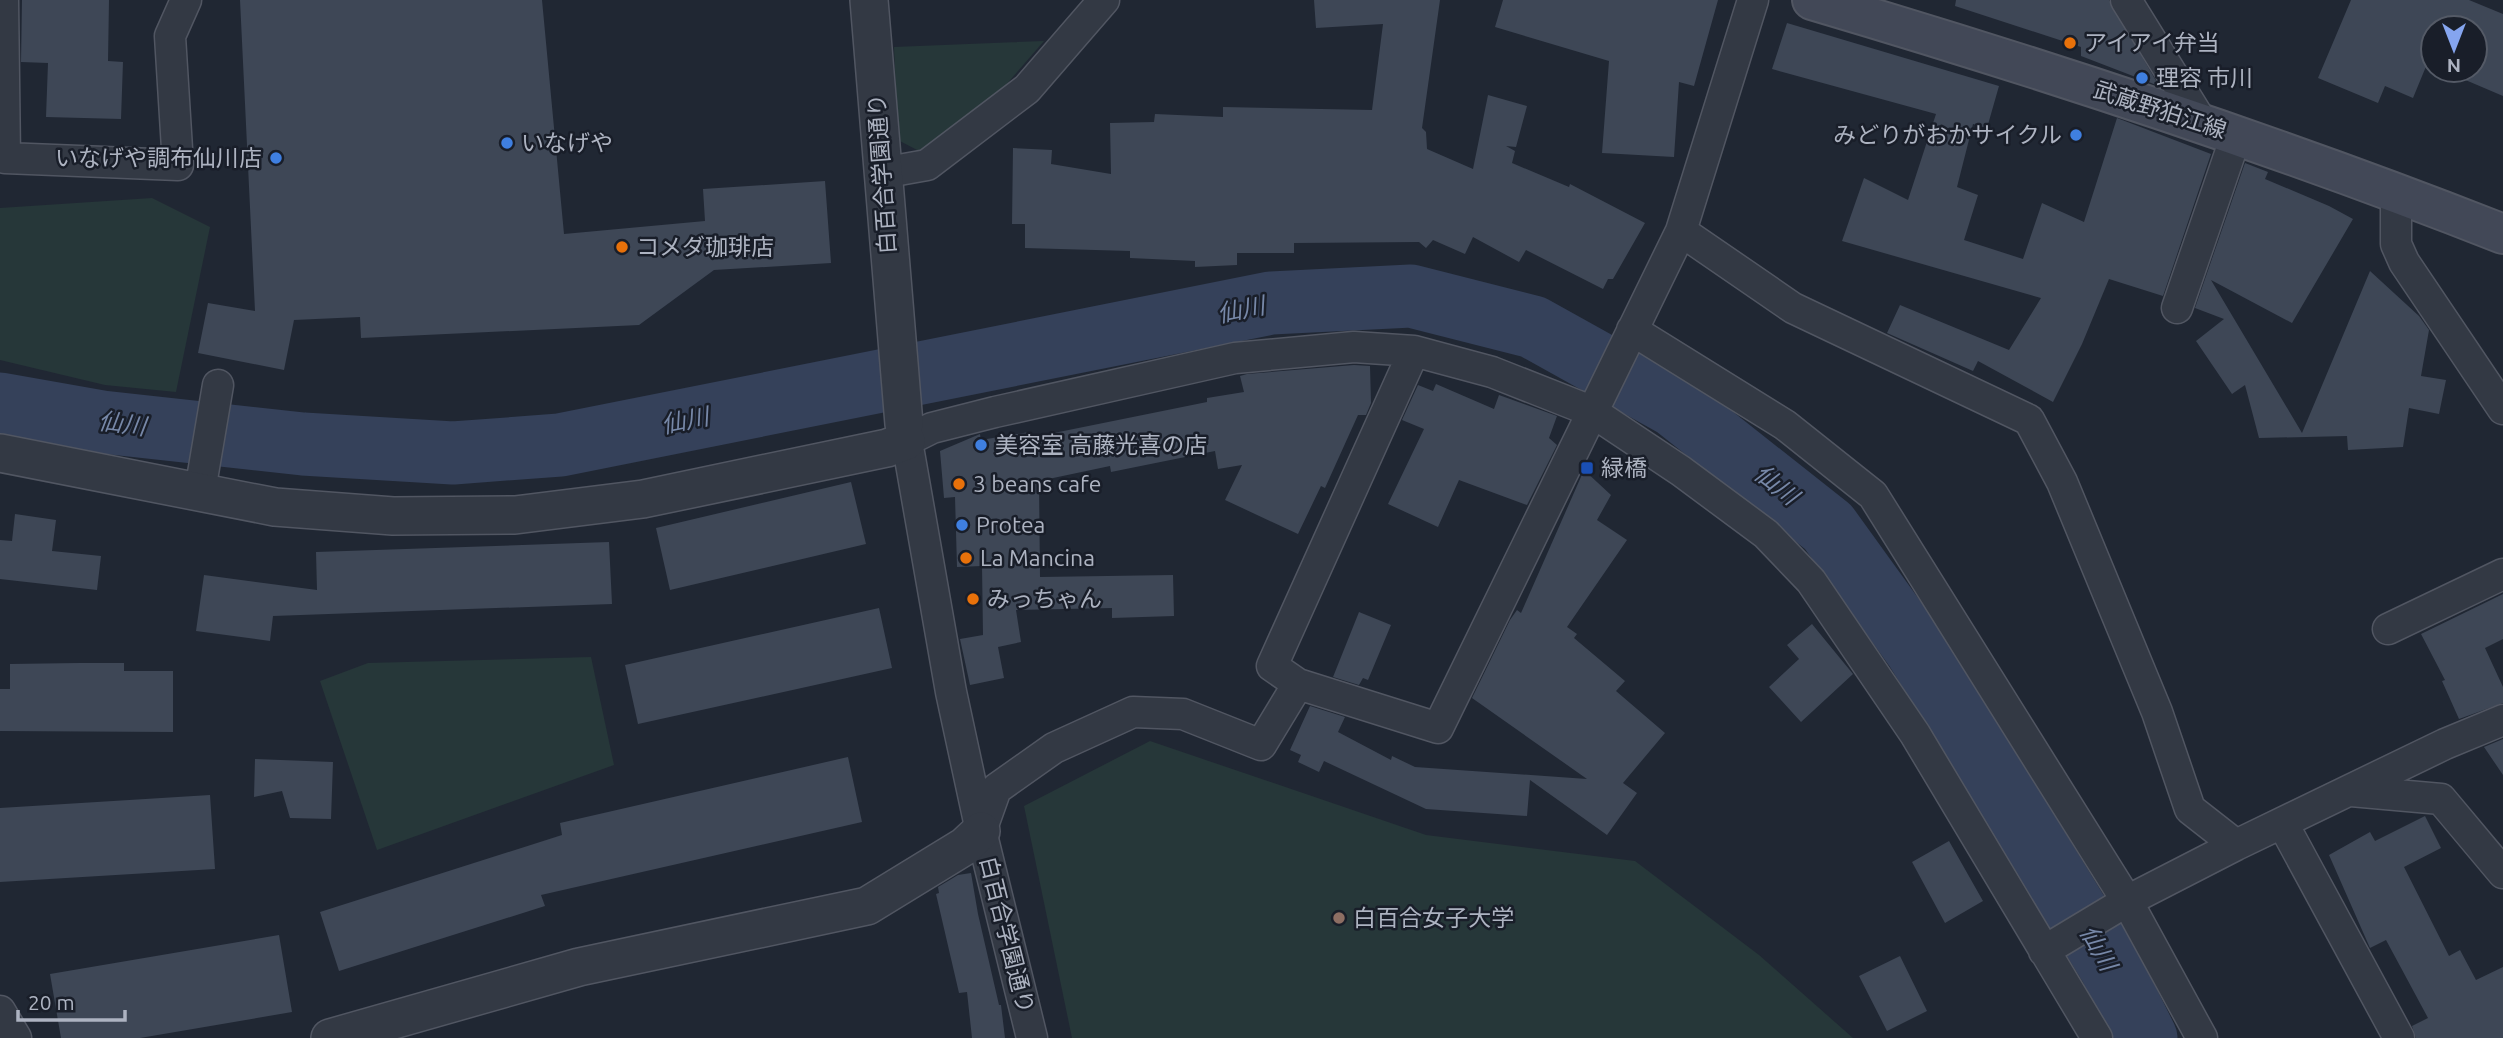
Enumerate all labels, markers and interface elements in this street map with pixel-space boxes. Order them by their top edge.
north arrow [2419,14,2489,84]
place label: アイアイ弁当 [2084,30,2220,55]
marker: アイアイ弁当 [2062,35,2078,51]
text: N [2447,55,2461,77]
place label: 理容 市川 [2156,65,2253,90]
marker: 理容 市川 [2134,70,2150,86]
street label: 武蔵野狛江線 [2091,76,2230,143]
street label: 白百合学園通り [863,93,900,255]
place label: みどりがおかサイクル [1833,122,2062,147]
marker: みどりがおかサイクル [2068,127,2084,143]
place label: いなげや [521,130,613,155]
marker: いなげや [499,135,515,151]
place label: いなげや調布仙川店 [55,145,262,170]
marker: いなげや調布仙川店 [268,150,284,166]
place label: コメダ珈琲店 [636,234,774,259]
marker: コメダ珈琲店 [614,239,630,255]
water label: 仙川 [1215,291,1270,327]
water label: 仙川 [659,402,714,438]
water label: 仙川 [97,407,151,440]
place label: 美容室 高藤光喜の店 [995,432,1207,457]
marker: 美容室 高藤光喜の店 [973,437,989,453]
place label: 緑橋 [1601,455,1647,480]
water label: 仙川 [1749,459,1806,512]
marker: 緑橋 [1579,460,1595,476]
place label: 3 beans cafe [973,471,1101,496]
marker: 3 beans cafe [951,476,967,492]
place label: Protea [976,512,1045,537]
marker: Protea [954,517,970,533]
place label: La Mancina [980,545,1095,570]
marker: La Mancina [958,550,974,566]
place label: みっちゃん [987,586,1102,611]
marker: みっちゃん [965,591,981,607]
street label: 白百合学園通り [976,854,1039,1016]
place label: 白百合女子大学 [1353,905,1514,930]
marker: 白百合女子大学 [1331,910,1347,926]
water label: 仙川 [2075,920,2124,978]
scale bar [18,978,124,1022]
text: 20 m [28,990,75,1014]

